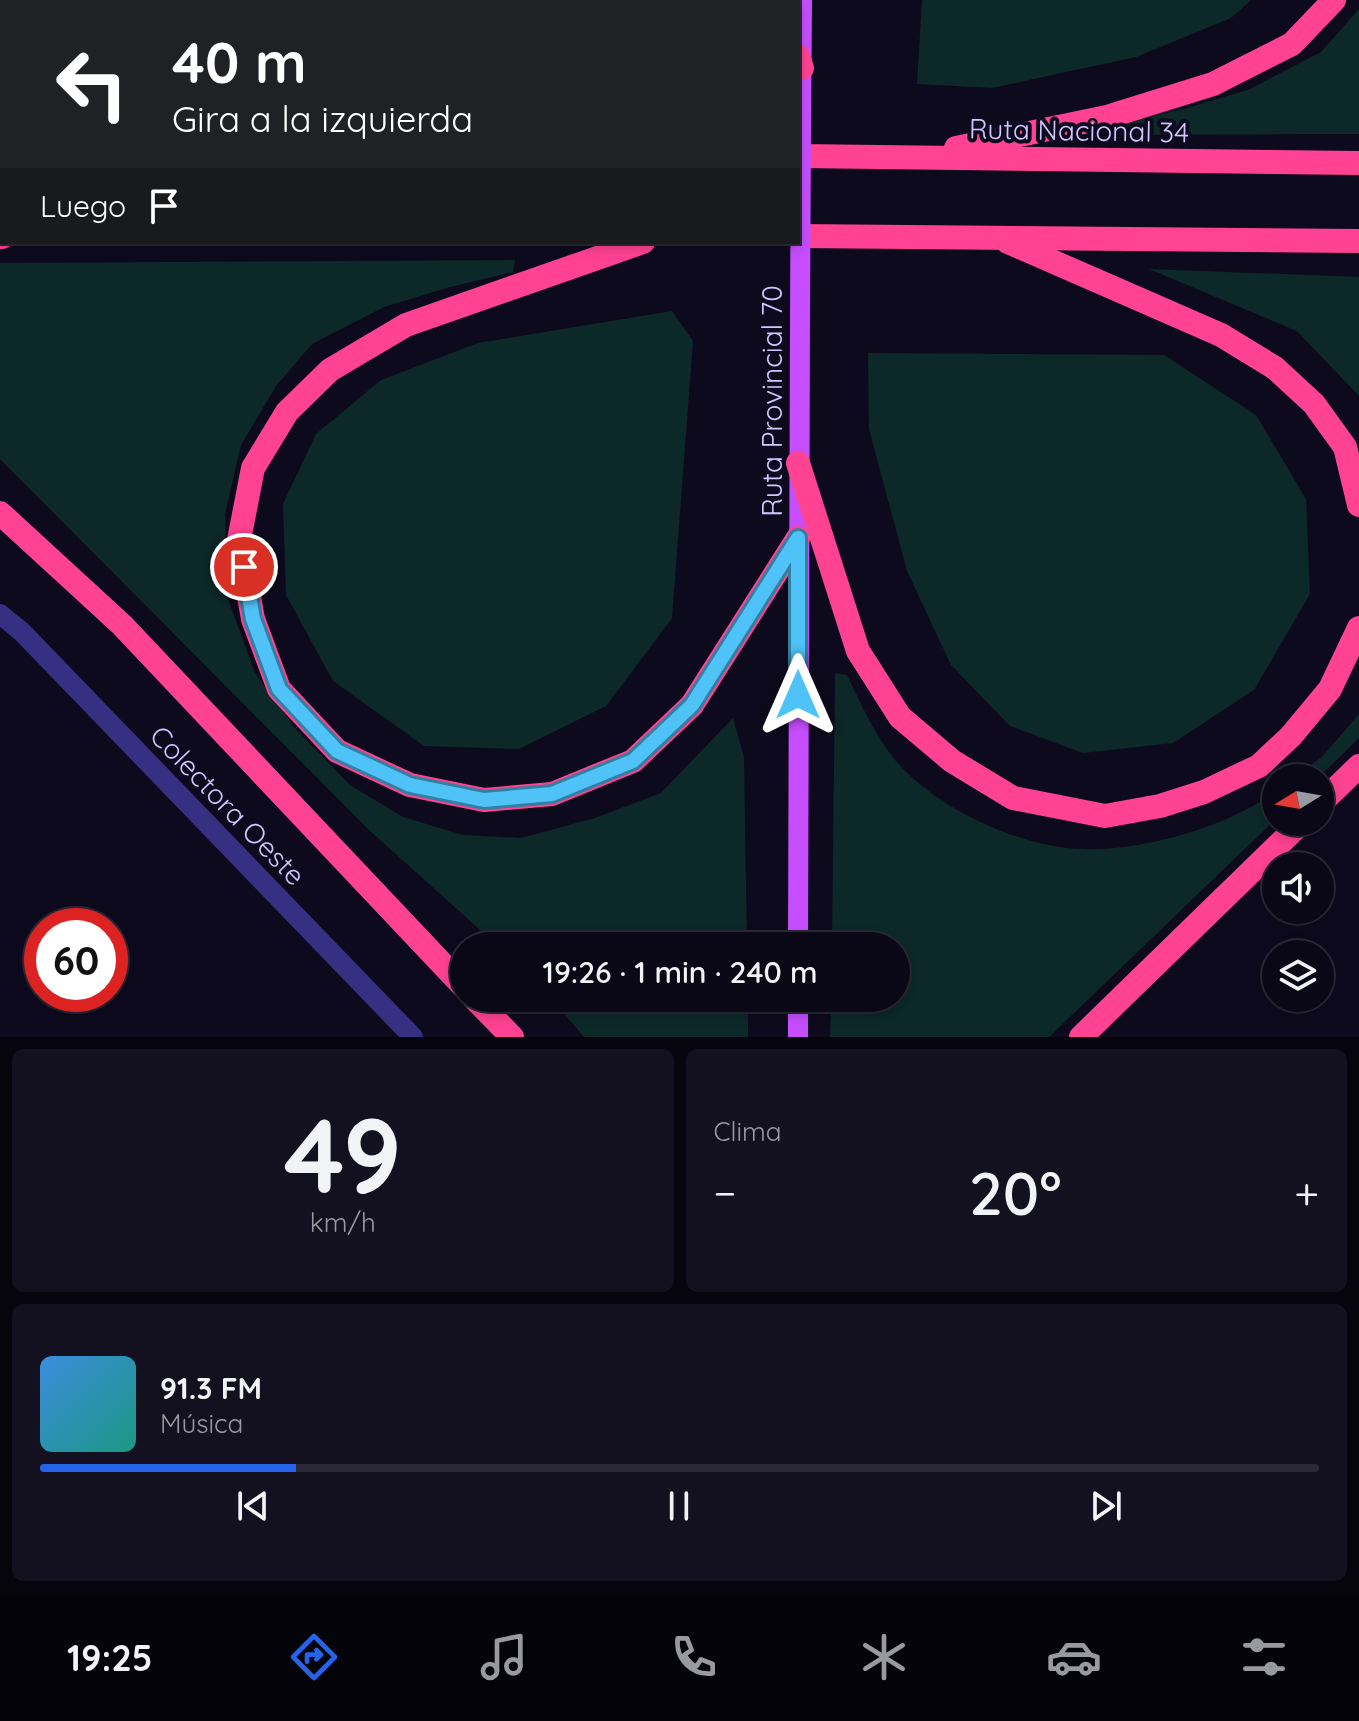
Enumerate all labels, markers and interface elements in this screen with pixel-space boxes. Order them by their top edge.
text: 40 m [172,27,307,97]
icon: left [40,32,144,136]
text: Gira a la izquierda [172,96,473,141]
street label: Ruta Nacional 34 [969,111,1189,149]
icon: arrive [142,184,186,228]
text: Luego [40,187,126,225]
street label: Ruta Provincial 70 [754,285,789,517]
pin [210,533,278,601]
icon: arrive [222,545,266,589]
position arrow [756,653,840,737]
street label: Colectora Oeste [143,718,313,892]
north arrow [1262,764,1334,836]
map controls [1262,764,1334,1012]
button: sound [1262,852,1334,924]
speed limit sign: 60 [24,908,128,1012]
button: layers [1262,940,1334,1012]
text: 19:26 · 1 min · 240 m [542,953,818,991]
text: 49 [284,1089,402,1219]
text: Clima [714,1115,782,1148]
text: 20° [969,1155,1062,1230]
text: − [714,1165,736,1220]
text: + [1294,1165,1319,1220]
text: km/h [310,1206,376,1239]
text: 91.3 FM [160,1369,262,1407]
text: Música [160,1407,243,1440]
icon: previous [231,1484,275,1528]
icon: pause [657,1484,701,1528]
icon: next [1084,1484,1128,1528]
icon: directions [286,1629,342,1685]
icon: music [476,1629,532,1685]
icon: phone [666,1629,722,1685]
icon: climate [856,1629,912,1685]
icon: car [1046,1629,1102,1685]
icon: filters [1236,1629,1292,1685]
text: 19:25 [67,1635,152,1680]

